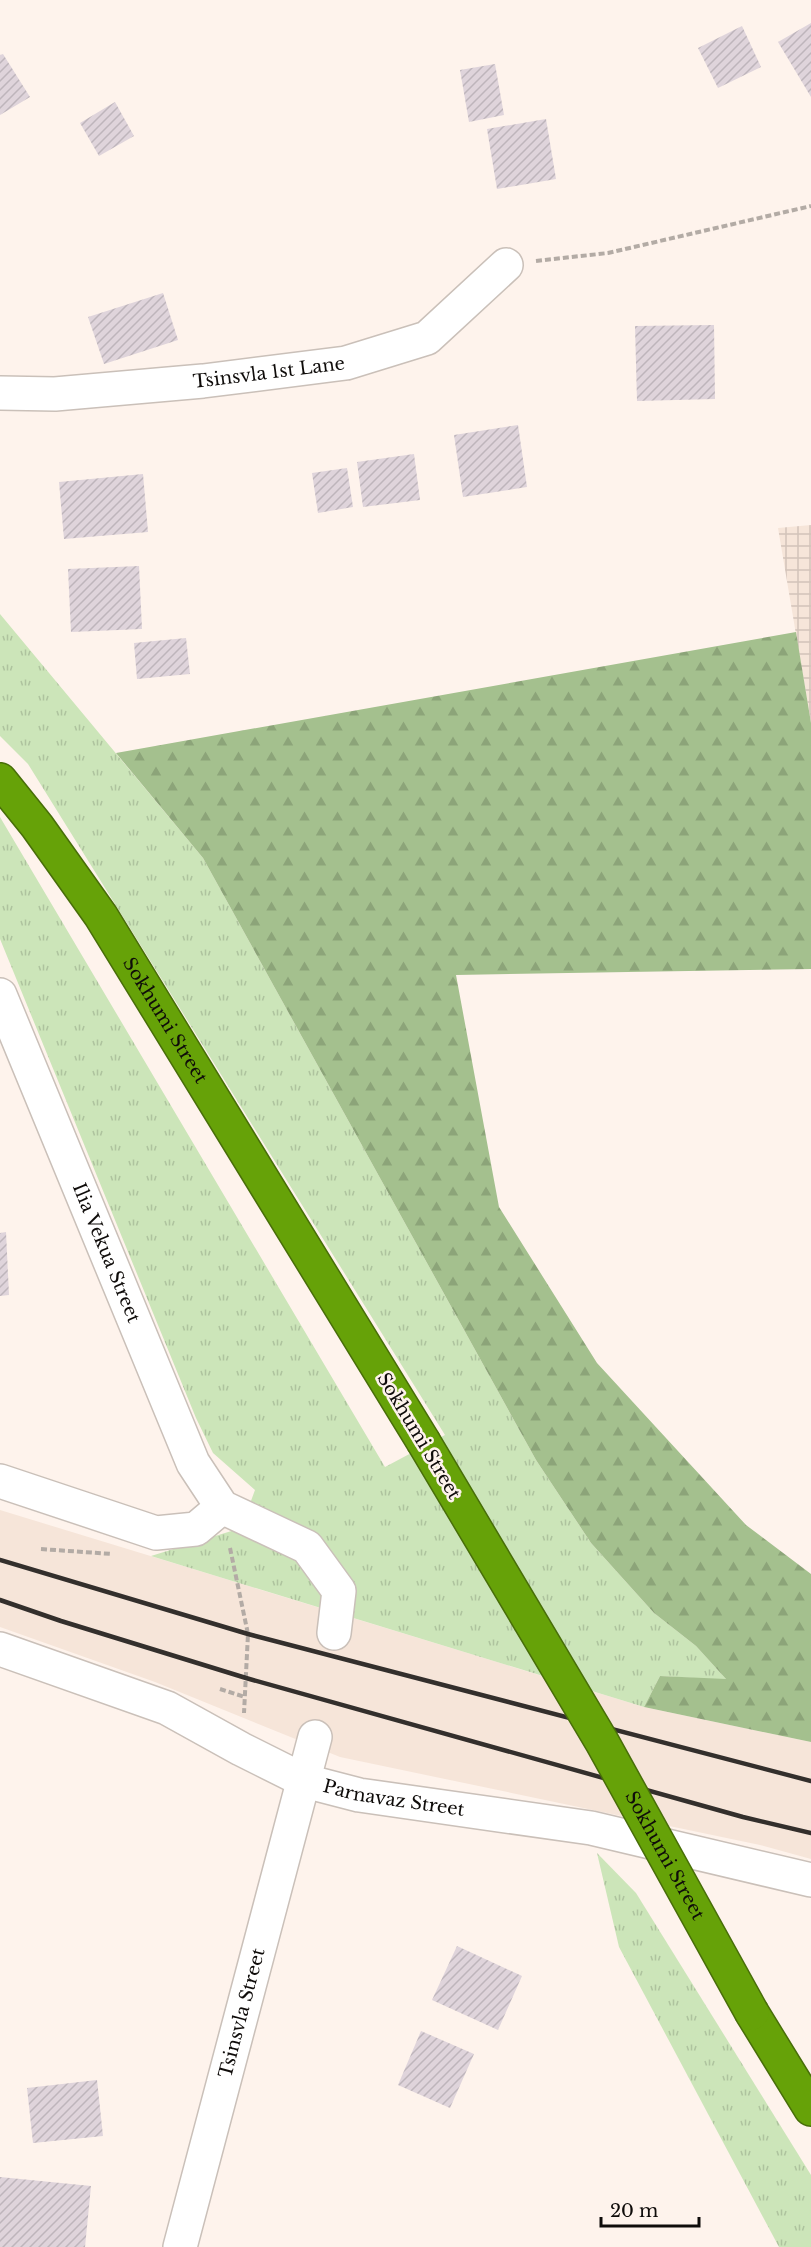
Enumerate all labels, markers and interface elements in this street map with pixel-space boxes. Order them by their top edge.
street label: Tsinsvla 1st Lane [192,352,346,393]
street label: Sokhumi Street [118,953,212,1088]
street label: Ilia Vekua Street [68,1180,145,1326]
street label: Sokhumi Street [373,1369,466,1503]
street label: Parnavaz Street [321,1775,466,1821]
street label: Sokhumi Street [620,1787,709,1924]
street label: Tsinsvla Street [214,1946,270,2080]
scale bar [601,2190,698,2228]
text: 20 m [610,2200,658,2222]

